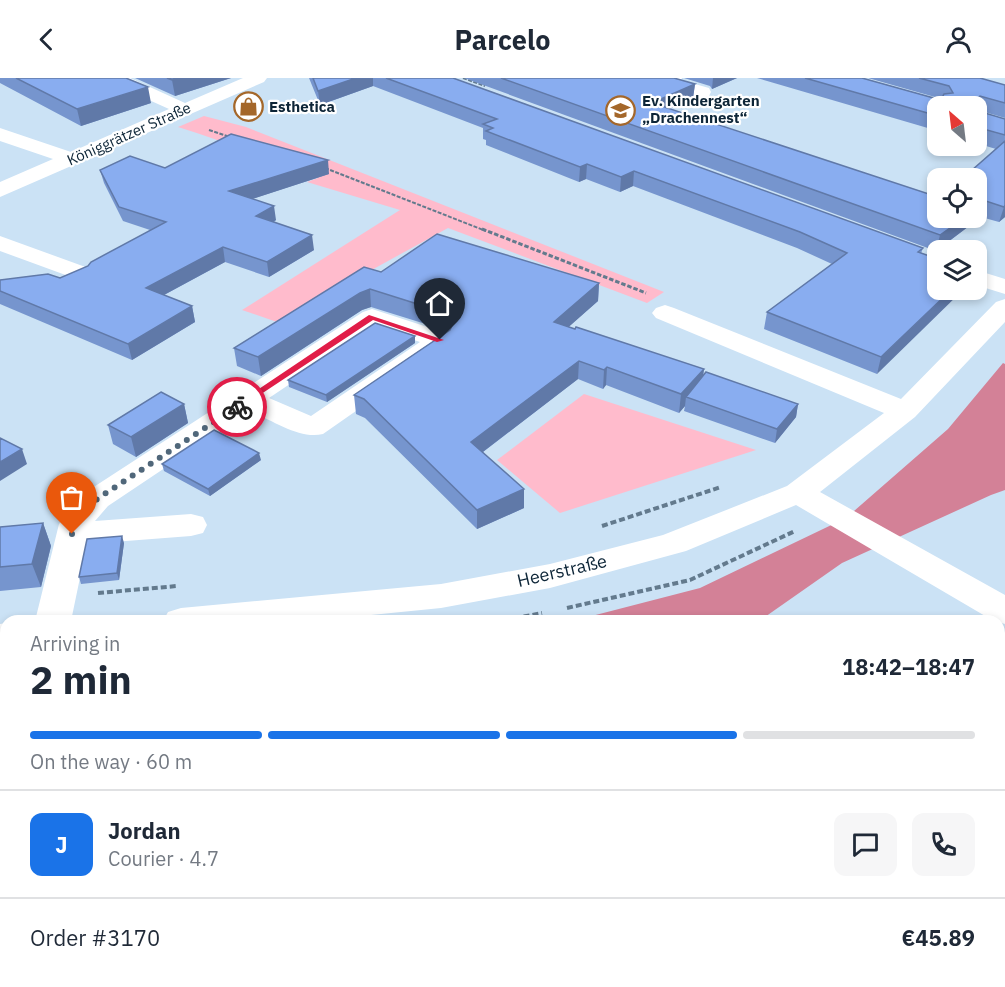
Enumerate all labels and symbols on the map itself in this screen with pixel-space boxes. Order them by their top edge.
shop icon: Esthetica [232,91,264,123]
place label: Ev. Kindergarten „Drachennest“ [642,91,760,127]
school or university icon: Ev. Kindergarten „Drachennest“ [605,94,637,126]
north arrow [927,96,987,156]
place label: Esthetica [269,97,335,116]
street label: Königgrätzer Straße [64,98,194,169]
pin [414,278,465,340]
courier [207,377,267,437]
pin [46,472,97,534]
street label: Heerstraße [515,549,609,592]

